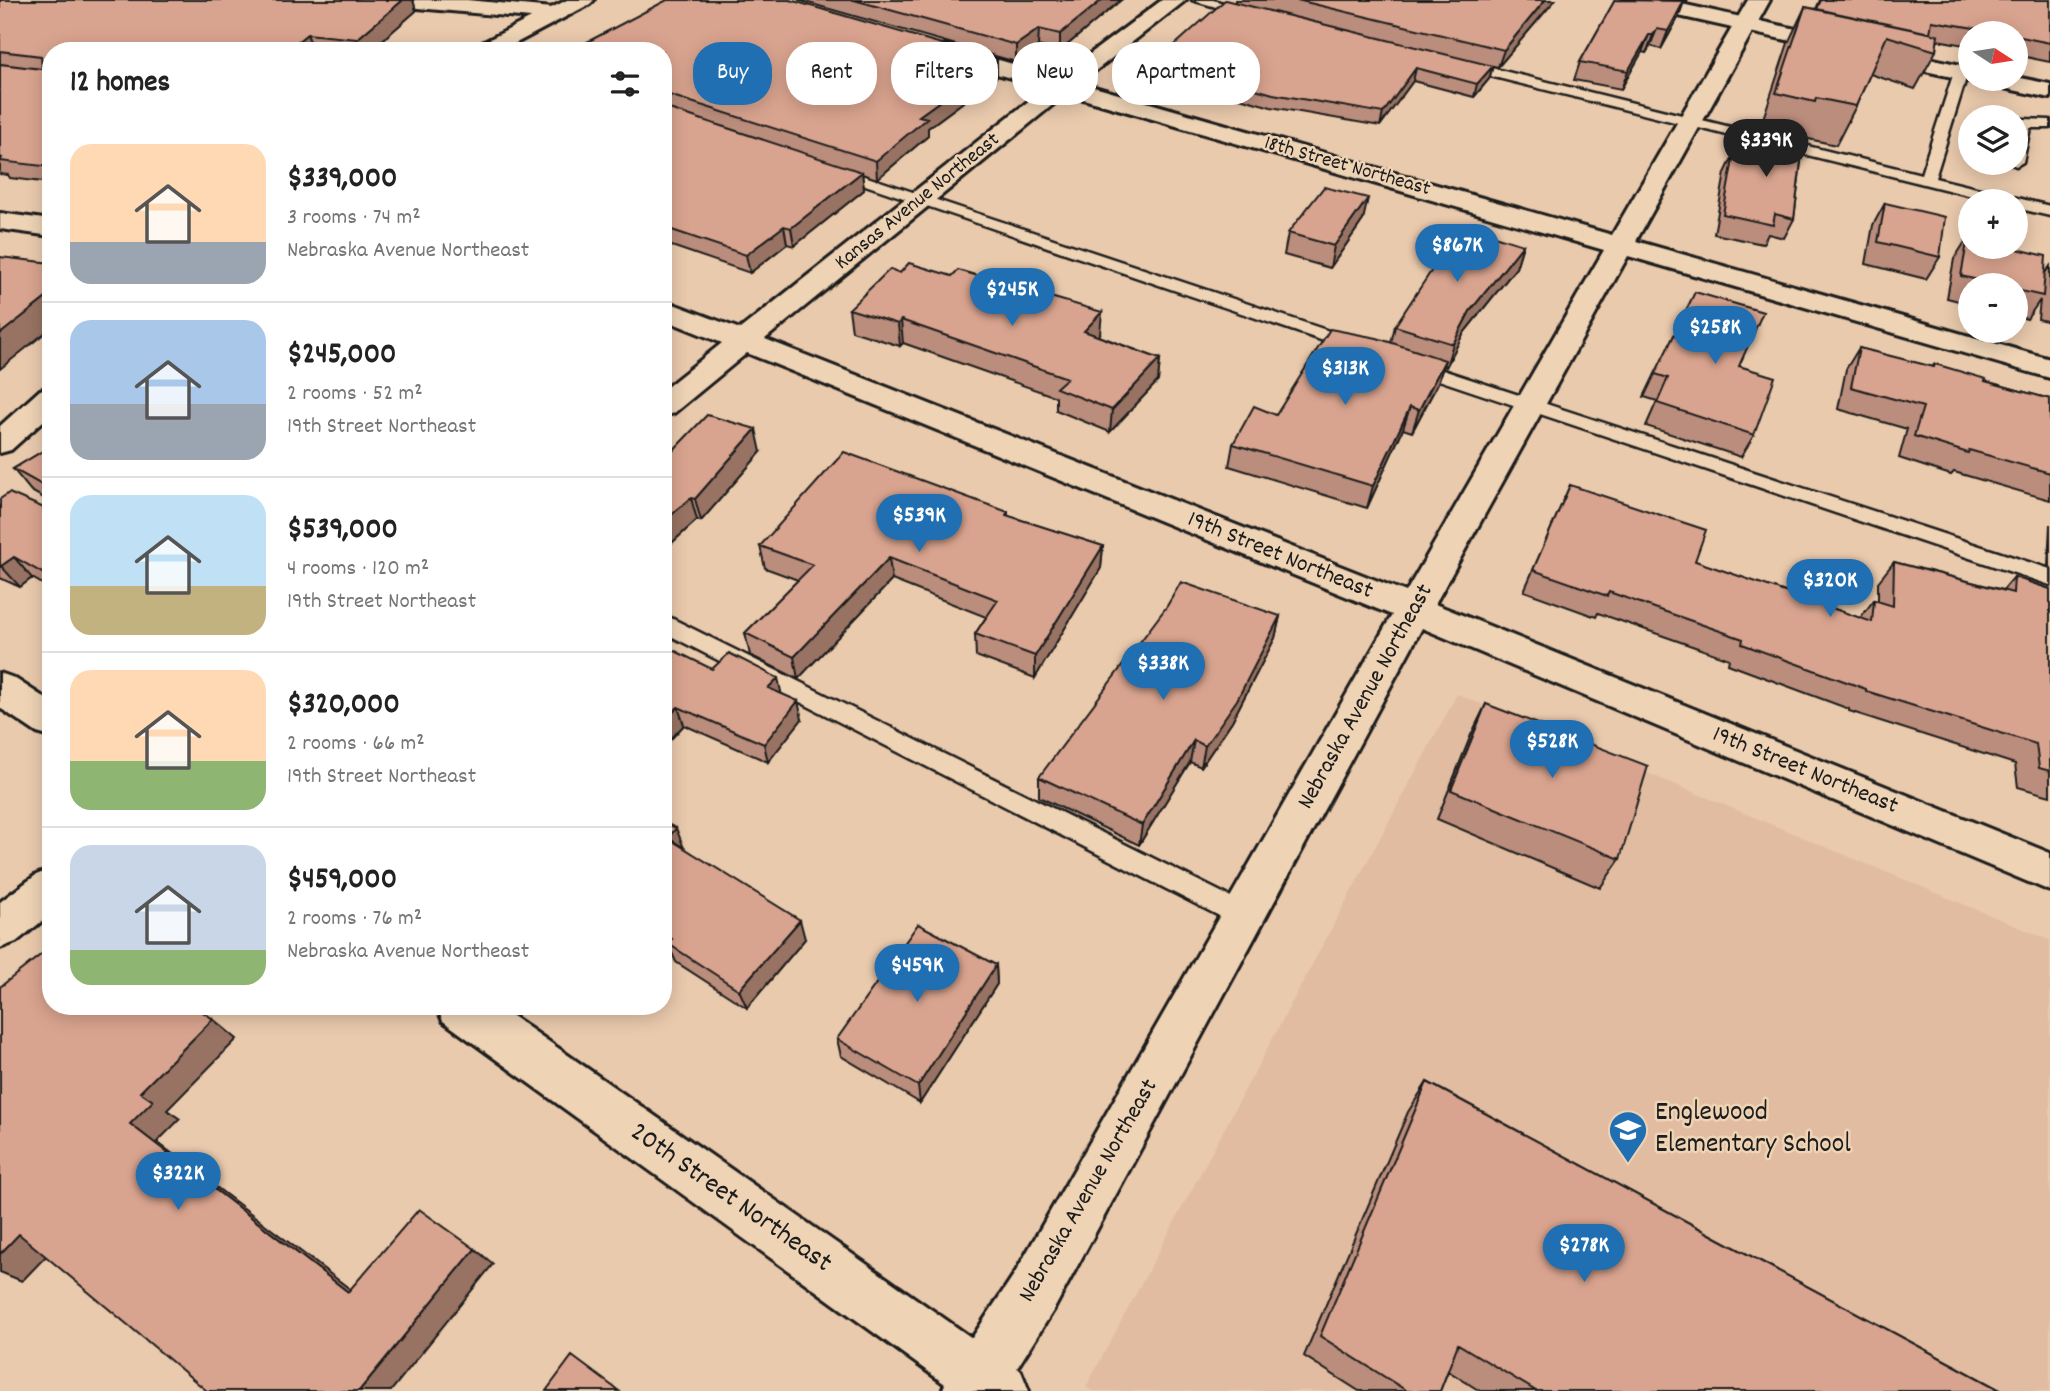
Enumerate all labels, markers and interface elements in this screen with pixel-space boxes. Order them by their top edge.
north arrow [1958,21,2028,91]
map controls [1958,21,2028,343]
chip: Buy [693,42,772,105]
chip: Rent [786,42,877,105]
chip: Filters [891,42,998,105]
chip: New [1012,42,1098,105]
chip: Apartment [1112,42,1260,105]
text: 12 homes [70,63,170,106]
icon: filters [606,65,644,103]
button: layers [1958,105,2028,175]
pin: $339K [1717,120,1815,179]
text: $339K [1739,125,1793,158]
street label: Kansas Avenue Northeast [829,126,1007,278]
street label: 18th Street Northeast [1260,129,1434,205]
text: $339,000 [287,159,397,202]
icon: home [126,172,210,256]
button: + [1958,189,2028,259]
text: 3 rooms · 74 m² [287,202,421,235]
pin: $867K [1408,224,1506,284]
text: $867K [1431,230,1483,263]
text: Nebraska Avenue Northeast [287,235,529,268]
pin: $245K [963,268,1061,328]
button: − [1958,273,2028,343]
text: $245K [986,274,1038,307]
pin: $258K [1666,306,1764,366]
text: $258K [1689,312,1741,345]
text: $245,000 [287,335,396,378]
icon: home [126,348,210,432]
pin: $313K [1296,348,1394,407]
text: $313K [1321,353,1369,386]
text: 2 rooms · 52 m² [287,378,423,411]
text: 19th Street Northeast [287,411,476,444]
pin: $539K [870,494,968,554]
text: $539K [892,500,946,533]
street label: 19th Street Northeast [1182,503,1378,609]
text: $539,000 [287,510,398,553]
icon: home [126,523,210,607]
text: 4 rooms · 120 m² [287,553,429,586]
pin: $320K [1781,560,1879,619]
text: $320K [1802,565,1858,598]
street label: Nebraska Avenue Northeast [1290,578,1442,816]
text: 19th Street Northeast [287,586,476,619]
pin: $338K [1114,642,1212,702]
text: $338K [1137,648,1189,681]
text: $320,000 [287,685,400,728]
icon: home [126,698,210,782]
street label: 19th Street Northeast [1707,718,1903,824]
pin: $528K [1503,720,1601,780]
text: $528K [1526,726,1578,759]
text: 2 rooms · 66 m² [287,728,425,761]
text: 19th Street Northeast [287,761,476,794]
text: $459,000 [287,860,397,903]
icon: home [126,873,210,957]
text: 2 rooms · 76 m² [287,903,422,936]
text: Nebraska Avenue Northeast [287,936,529,969]
pin: $459K [868,944,966,1004]
text: $459K [890,950,944,983]
street label: Nebraska Avenue Northeast [1011,1073,1167,1309]
place label: Englewood Elementary School [1655,1094,1851,1166]
school or university icon: Englewood Elementary School [1607,1109,1649,1164]
street label: 20th Street Northeast [621,1114,839,1284]
pin: $322K [129,1152,227,1212]
text: $322K [152,1158,204,1191]
pin: $278K [1535,1224,1633,1284]
text: $278K [1559,1230,1609,1263]

